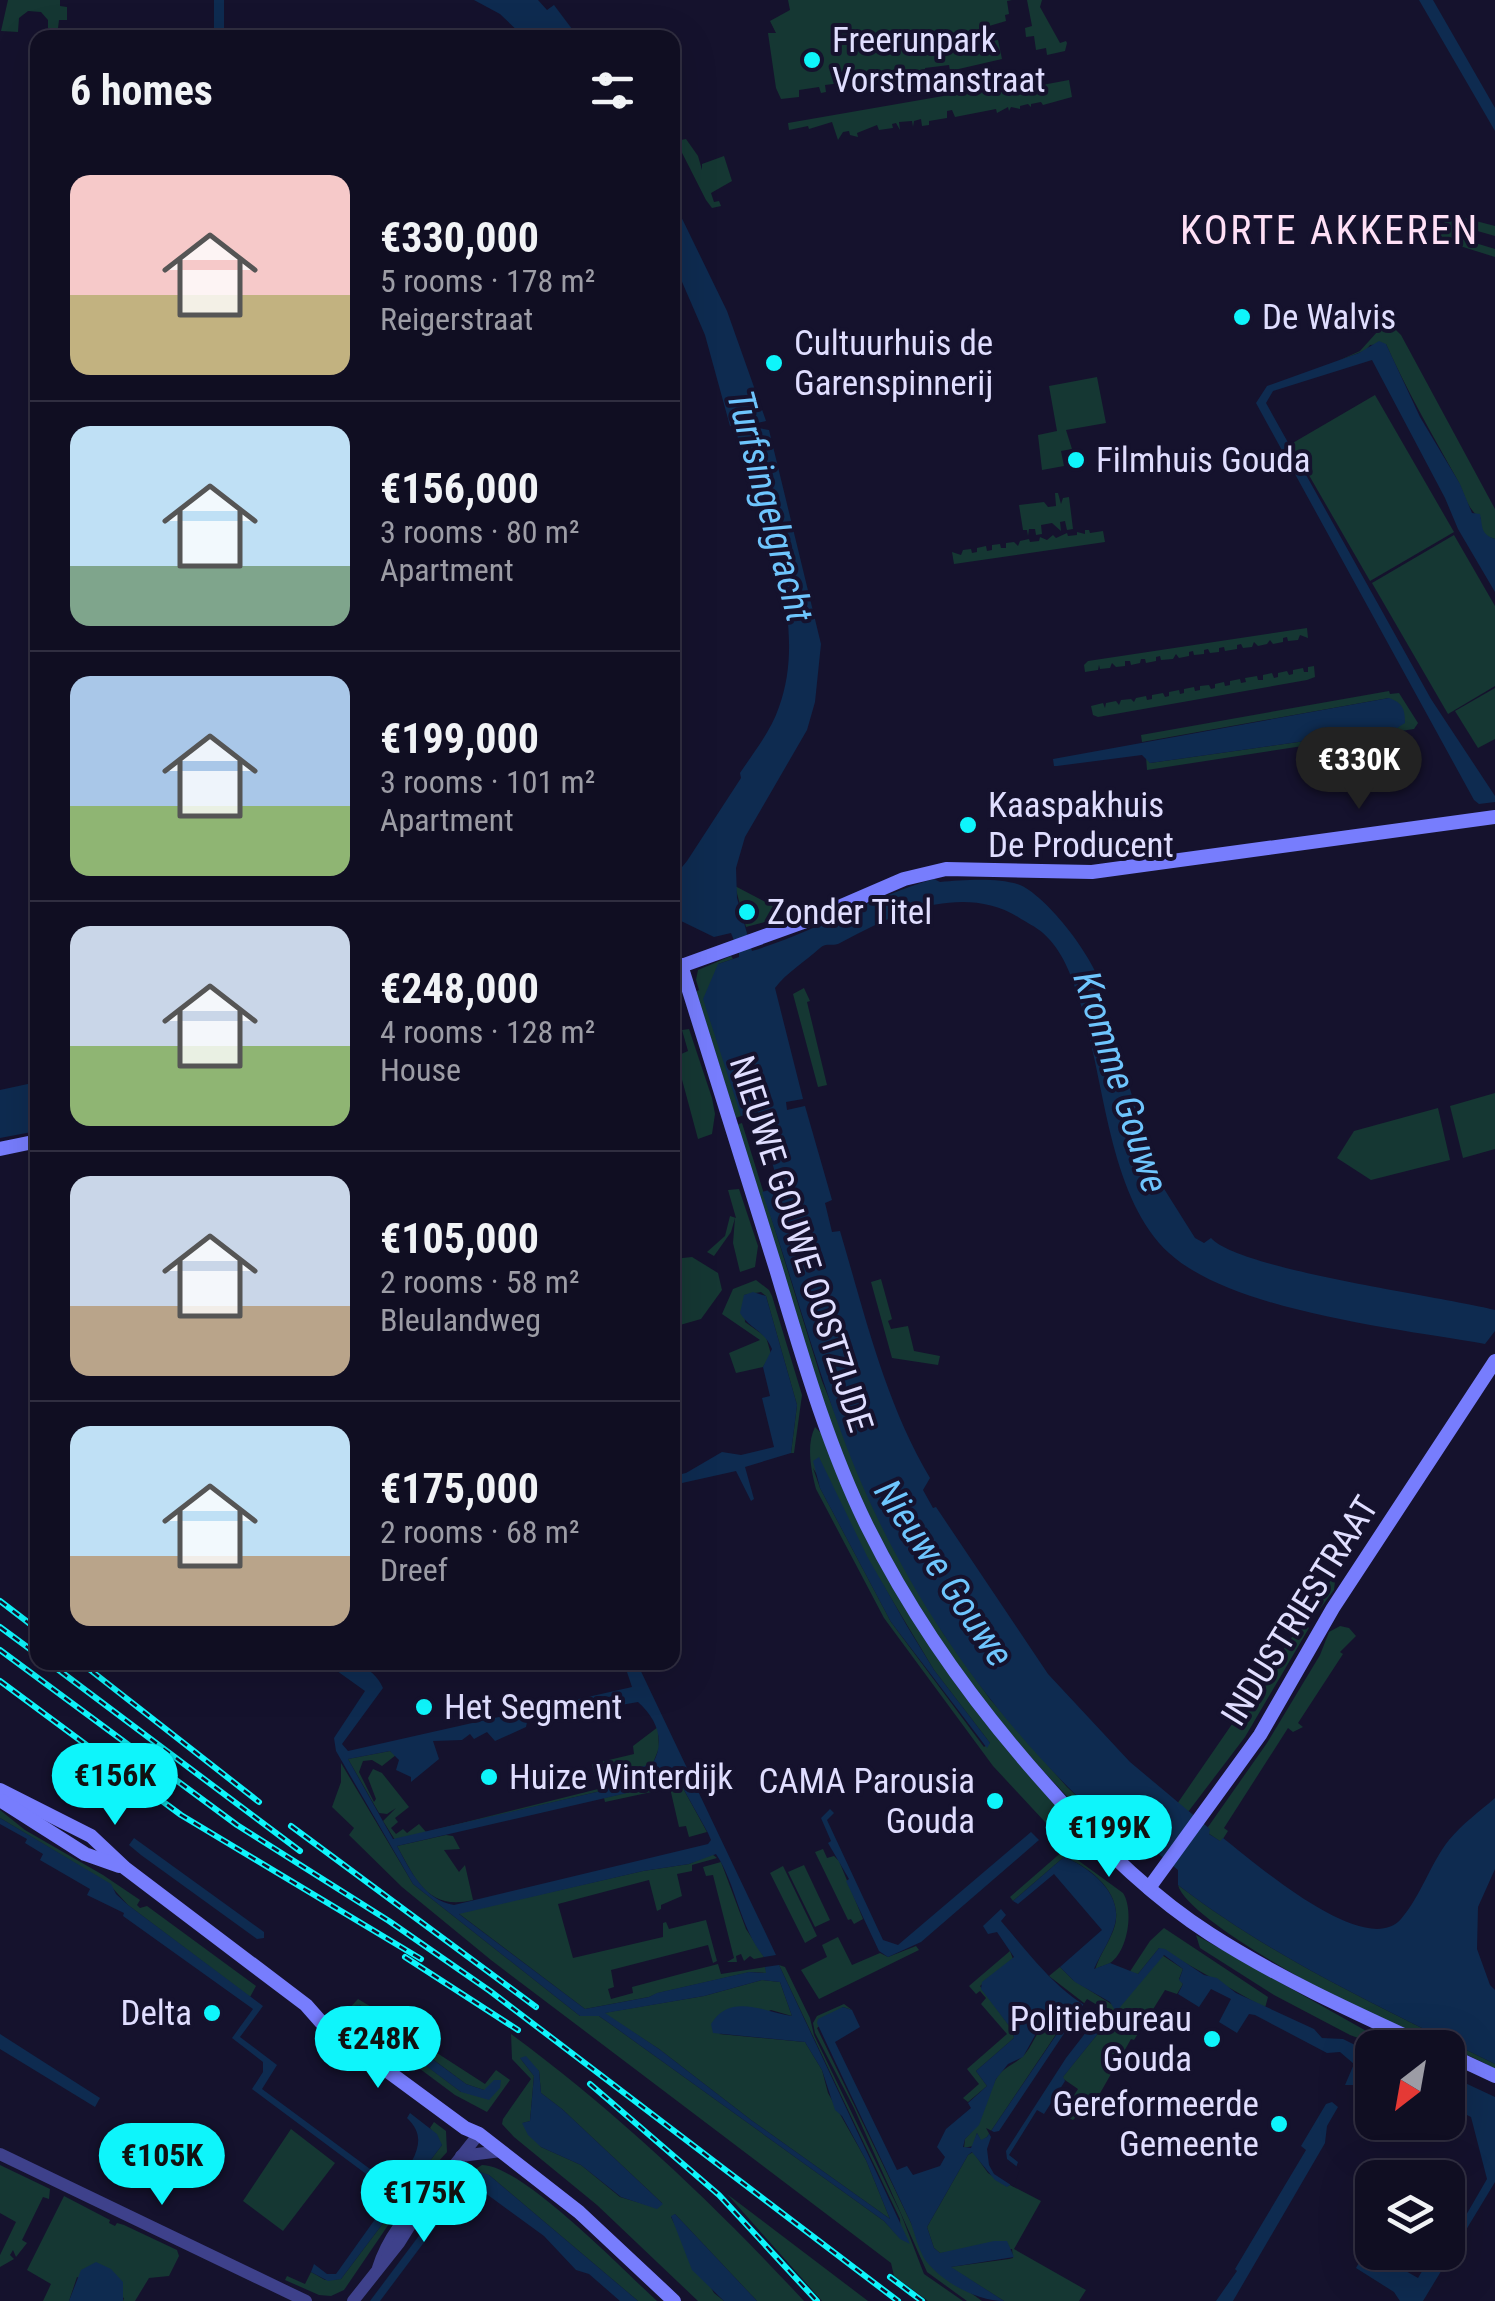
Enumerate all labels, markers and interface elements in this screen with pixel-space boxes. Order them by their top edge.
place label: Freerunpark Vorstmanstraat [832,20,1046,101]
marker: Freerunpark Vorstmanstraat [801,49,823,71]
icon: filters [585,63,640,118]
text: 6 homes [70,66,213,115]
district label: KORTE AKKEREN [1180,207,1480,254]
text: €330,000 [380,213,539,262]
icon: home [150,215,270,335]
text: 5 rooms · 178 m² [380,262,595,300]
place label: De Walvis [1262,297,1396,338]
text: Reigerstraat [380,300,533,338]
marker: De Walvis [1231,306,1253,328]
place label: Cultuurhuis de Garenspinnerij [794,323,993,404]
marker: Cultuurhuis de Garenspinnerij [763,352,785,374]
water label: Turfsingelgracht [718,386,822,627]
place label: Filmhuis Gouda [1096,440,1310,481]
marker: Filmhuis Gouda [1065,449,1087,471]
text: €156,000 [380,464,539,513]
icon: home [150,466,270,586]
text: 3 rooms · 80 m² [380,513,579,551]
text: Apartment [380,551,514,589]
text: €199,000 [380,714,539,763]
icon: home [150,716,270,836]
pin: €330K [1289,727,1429,812]
text: €330K [1318,740,1400,778]
text: 3 rooms · 101 m² [380,763,595,801]
place label: Kaaspakhuis De Producent [988,785,1174,866]
text: Apartment [380,801,514,839]
marker: Kaaspakhuis De Producent [957,814,979,836]
place label: Zonder Titel [767,892,932,933]
marker: Zonder Titel [736,901,758,923]
text: €248,000 [380,964,539,1013]
icon: home [150,966,270,1086]
water label: Kromme Gouwe [1065,966,1177,1198]
text: 4 rooms · 128 m² [380,1013,595,1051]
text: House [380,1051,461,1089]
street label: NIEUWE GOUWE OOSTZIJDE [721,1051,881,1437]
text: €105,000 [380,1214,539,1263]
icon: home [150,1216,270,1336]
text: 2 rooms · 58 m² [380,1263,579,1301]
text: Bleulandweg [380,1301,541,1339]
text: €175,000 [380,1464,539,1513]
icon: home [150,1466,270,1586]
water label: Nieuwe Gouwe [865,1471,1023,1675]
street label: INDUSTRIESTRAAT [1213,1489,1387,1733]
text: 2 rooms · 68 m² [380,1513,579,1551]
text: Dreef [380,1551,448,1589]
place label: Het Segment [444,1687,622,1728]
marker: Het Segment [413,1696,435,1718]
pin: €156K [45,1743,185,1828]
text: €156K [74,1756,156,1794]
place label: Huize Winterdijk [509,1757,733,1798]
place label: CAMA Parousia Gouda [758,1761,975,1842]
marker: Huize Winterdijk [478,1766,500,1788]
marker: CAMA Parousia Gouda [984,1790,1006,1812]
pin: €199K [1039,1795,1179,1880]
text: €199K [1068,1808,1150,1846]
place label: Delta [120,1993,192,2034]
place label: Politiebureau Gouda [1010,1999,1192,2080]
marker: Delta [201,2002,223,2024]
pin: €248K [308,2006,448,2091]
text: €248K [337,2019,419,2057]
marker: Politiebureau Gouda [1201,2028,1223,2050]
north arrow [1355,2030,1465,2140]
map controls [1355,2030,1465,2270]
place label: Gereformeerde Gemeente [1053,2084,1259,2165]
marker: Gereformeerde Gemeente [1268,2113,1290,2135]
pin: €105K [92,2123,232,2208]
text: €105K [121,2136,203,2174]
pin: €175K [354,2160,494,2245]
button: layers [1355,2160,1465,2270]
text: €175K [383,2173,465,2211]

